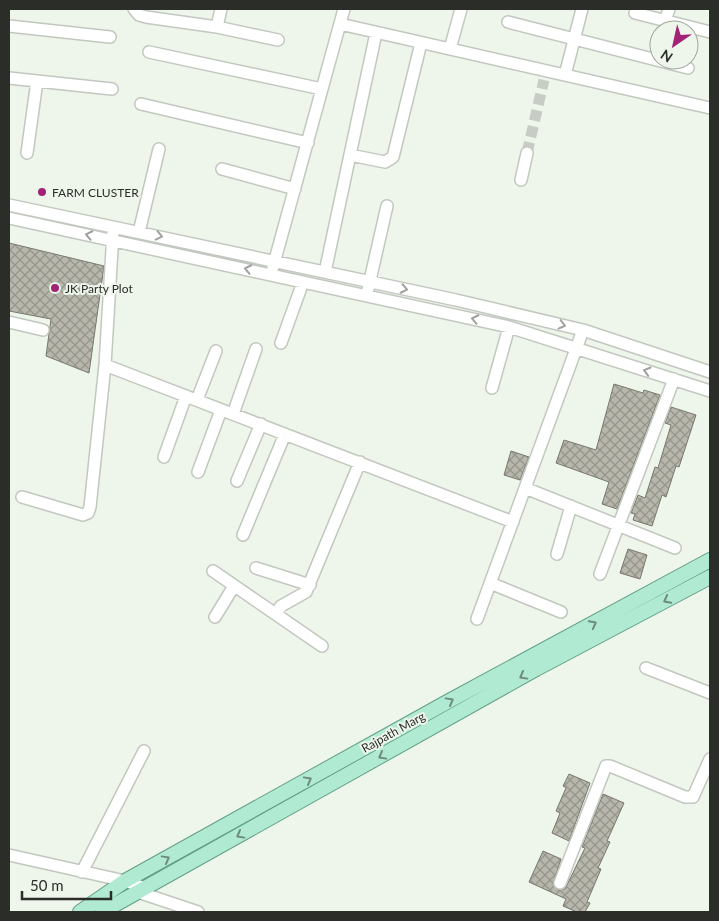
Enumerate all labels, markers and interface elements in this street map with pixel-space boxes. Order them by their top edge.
north arrow [649,20,699,70]
text: N [657,46,676,66]
place label: FARM CLUSTER [52,185,139,200]
marker: FARM CLUSTER [36,186,48,198]
one-way arrow [85,230,94,241]
one-way arrow [155,230,164,241]
one-way arrow [243,265,252,275]
place label: JK Party Plot [65,281,133,296]
marker: JK Party Plot [49,282,61,294]
one-way arrow [399,283,408,293]
one-way arrow [471,314,480,325]
one-way arrow [558,319,567,330]
one-way arrow [644,367,652,377]
one-way arrow [663,594,672,604]
one-way arrow [588,620,597,630]
one-way arrow [520,670,529,680]
one-way arrow [444,697,453,707]
street label: Rajpath Marg [359,708,427,756]
one-way arrow [378,749,387,759]
one-way arrow [302,776,311,786]
one-way arrow [236,829,245,839]
one-way arrow [160,855,169,865]
scale bar [22,868,111,900]
text: 50 m [30,876,64,894]

